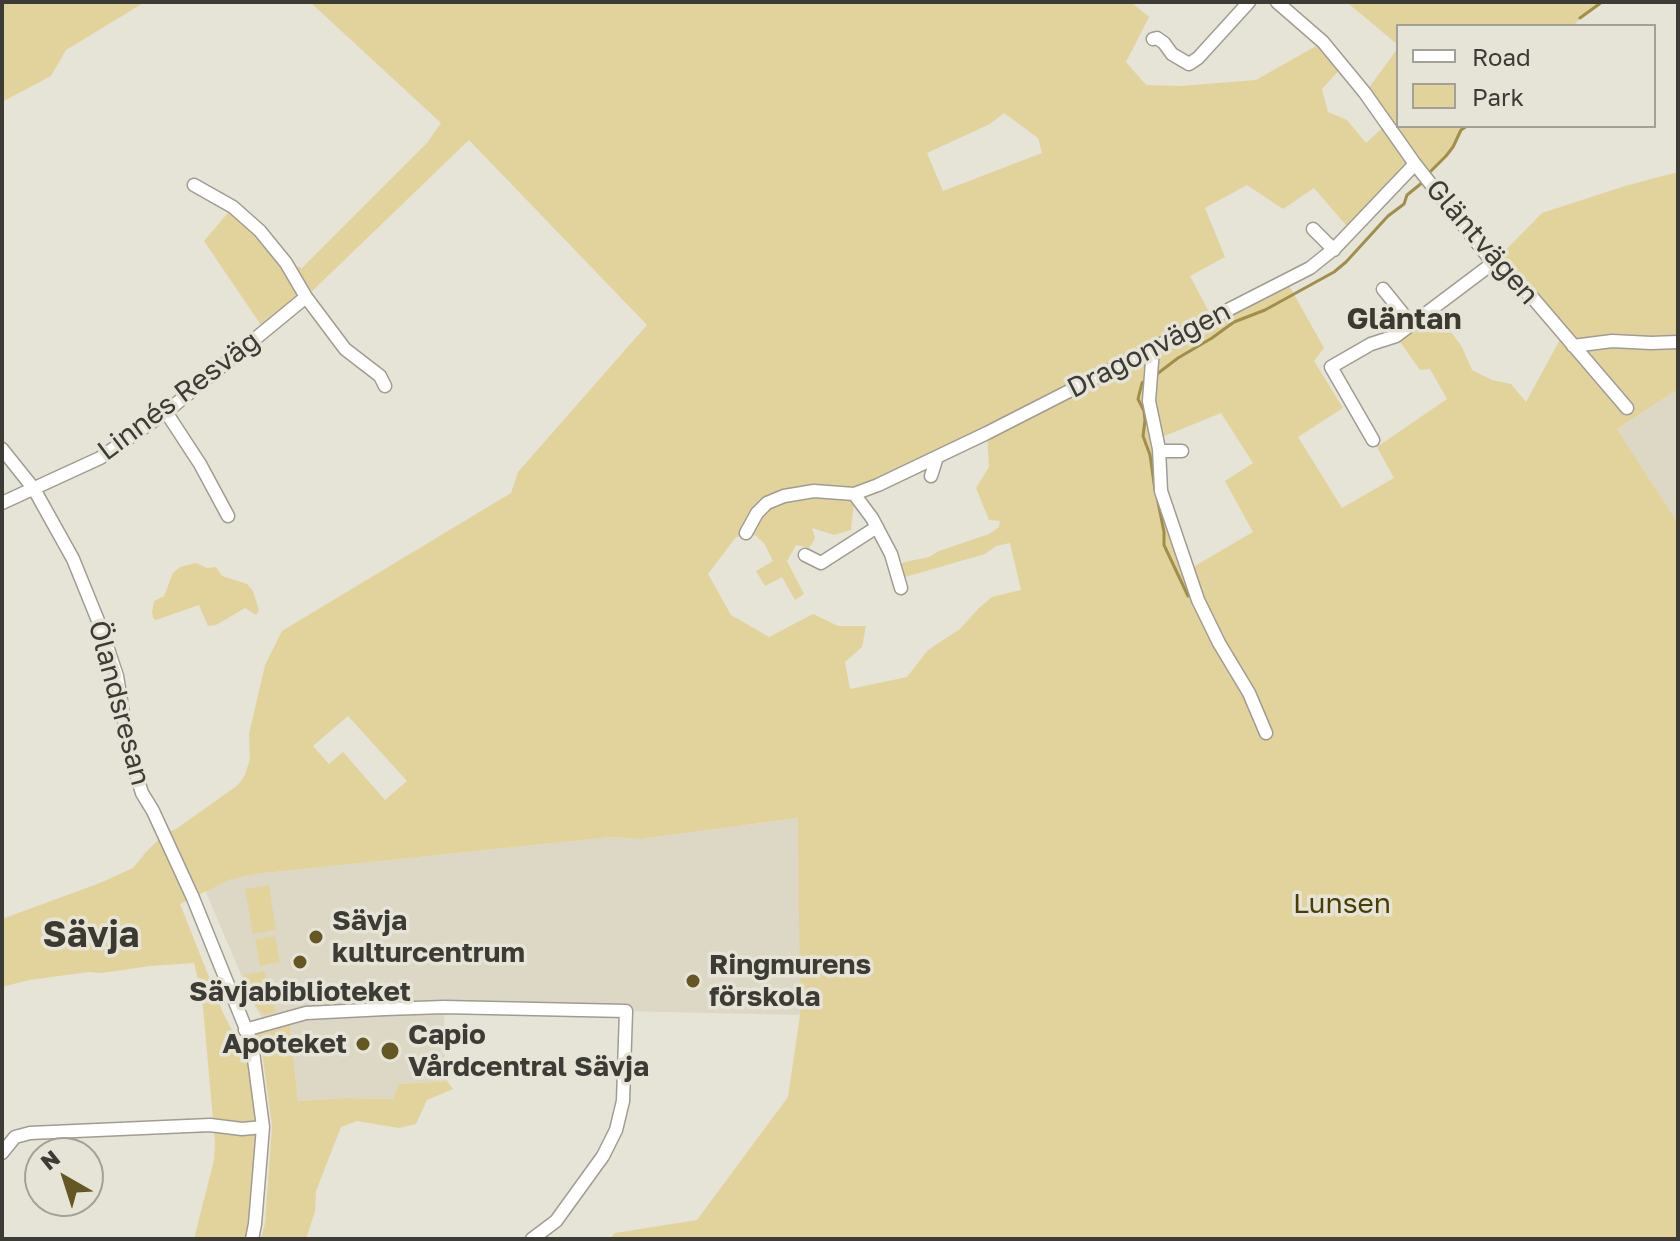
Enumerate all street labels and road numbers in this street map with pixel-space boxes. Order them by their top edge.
street label: Gläntvägen [1419,173,1545,311]
street label: Dragonvägen [1062,295,1236,405]
street label: Linnés Resväg [91,324,267,468]
street label: Ölandsresan [81,617,157,789]

